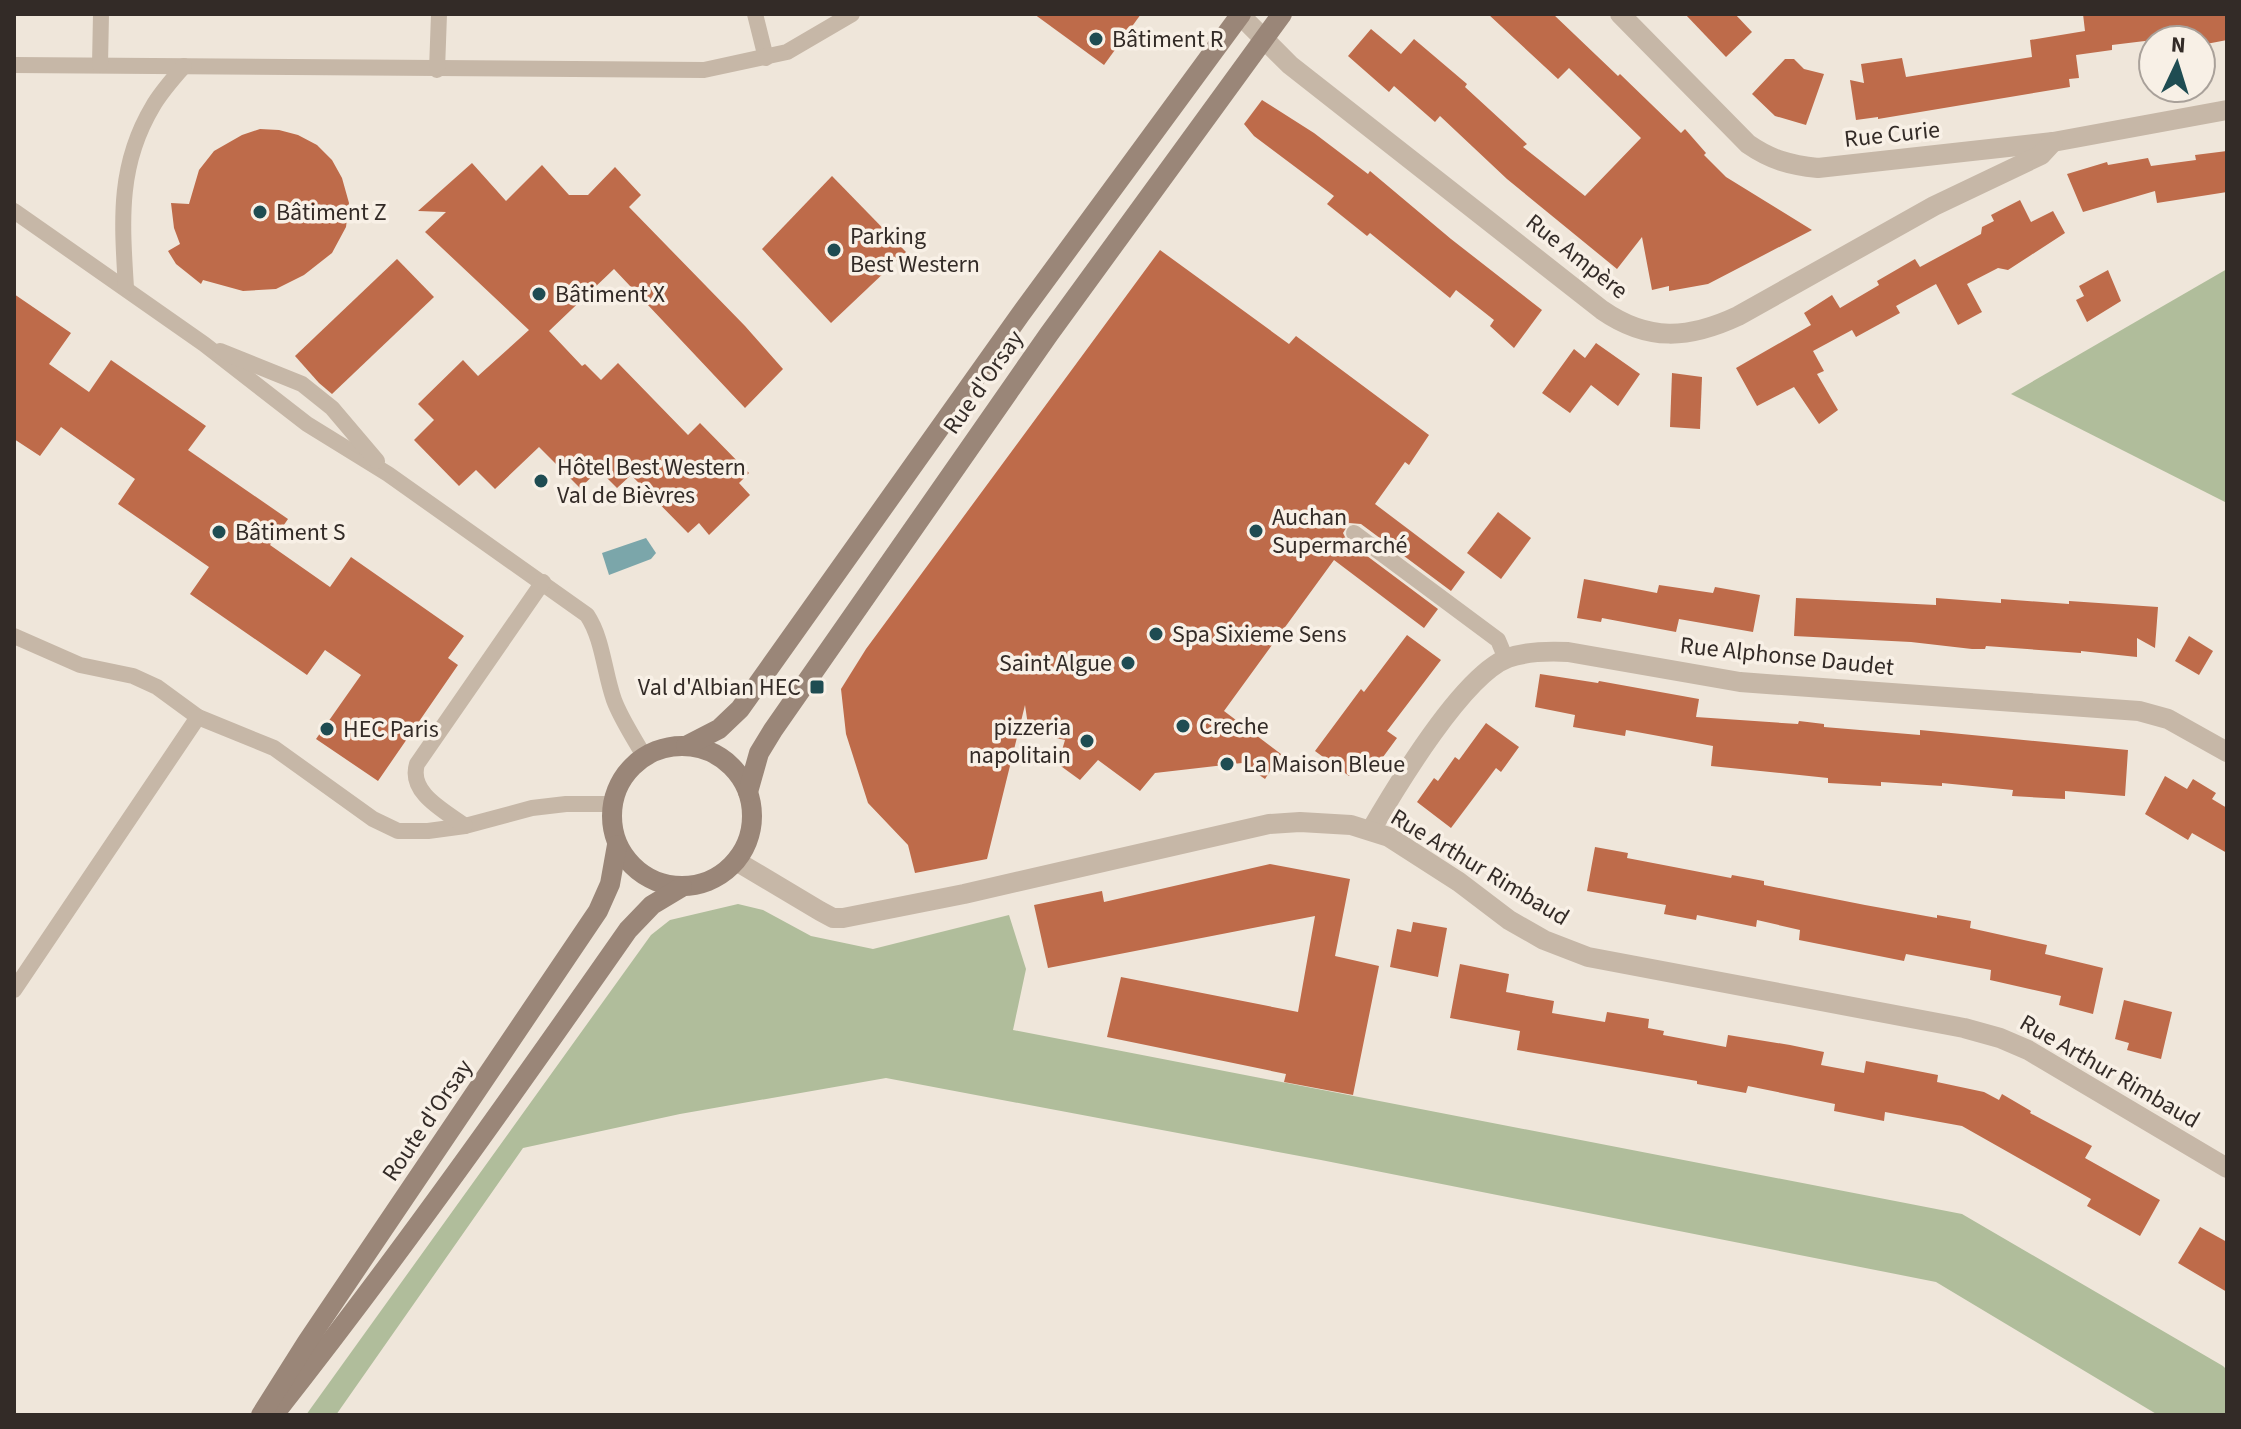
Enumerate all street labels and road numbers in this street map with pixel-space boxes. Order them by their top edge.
street label: Rue Curie [1842,112,1942,157]
street label: Rue Ampère [1518,205,1635,308]
street label: Rue d'Orsay [935,323,1032,442]
street label: Rue Alphonse Daudet [1678,628,1896,685]
street label: Rue Arthur Rimbaud [1384,800,1576,935]
street label: Rue Arthur Rimbaud [2013,1006,2206,1137]
street label: Route d'Orsay [374,1052,481,1188]

